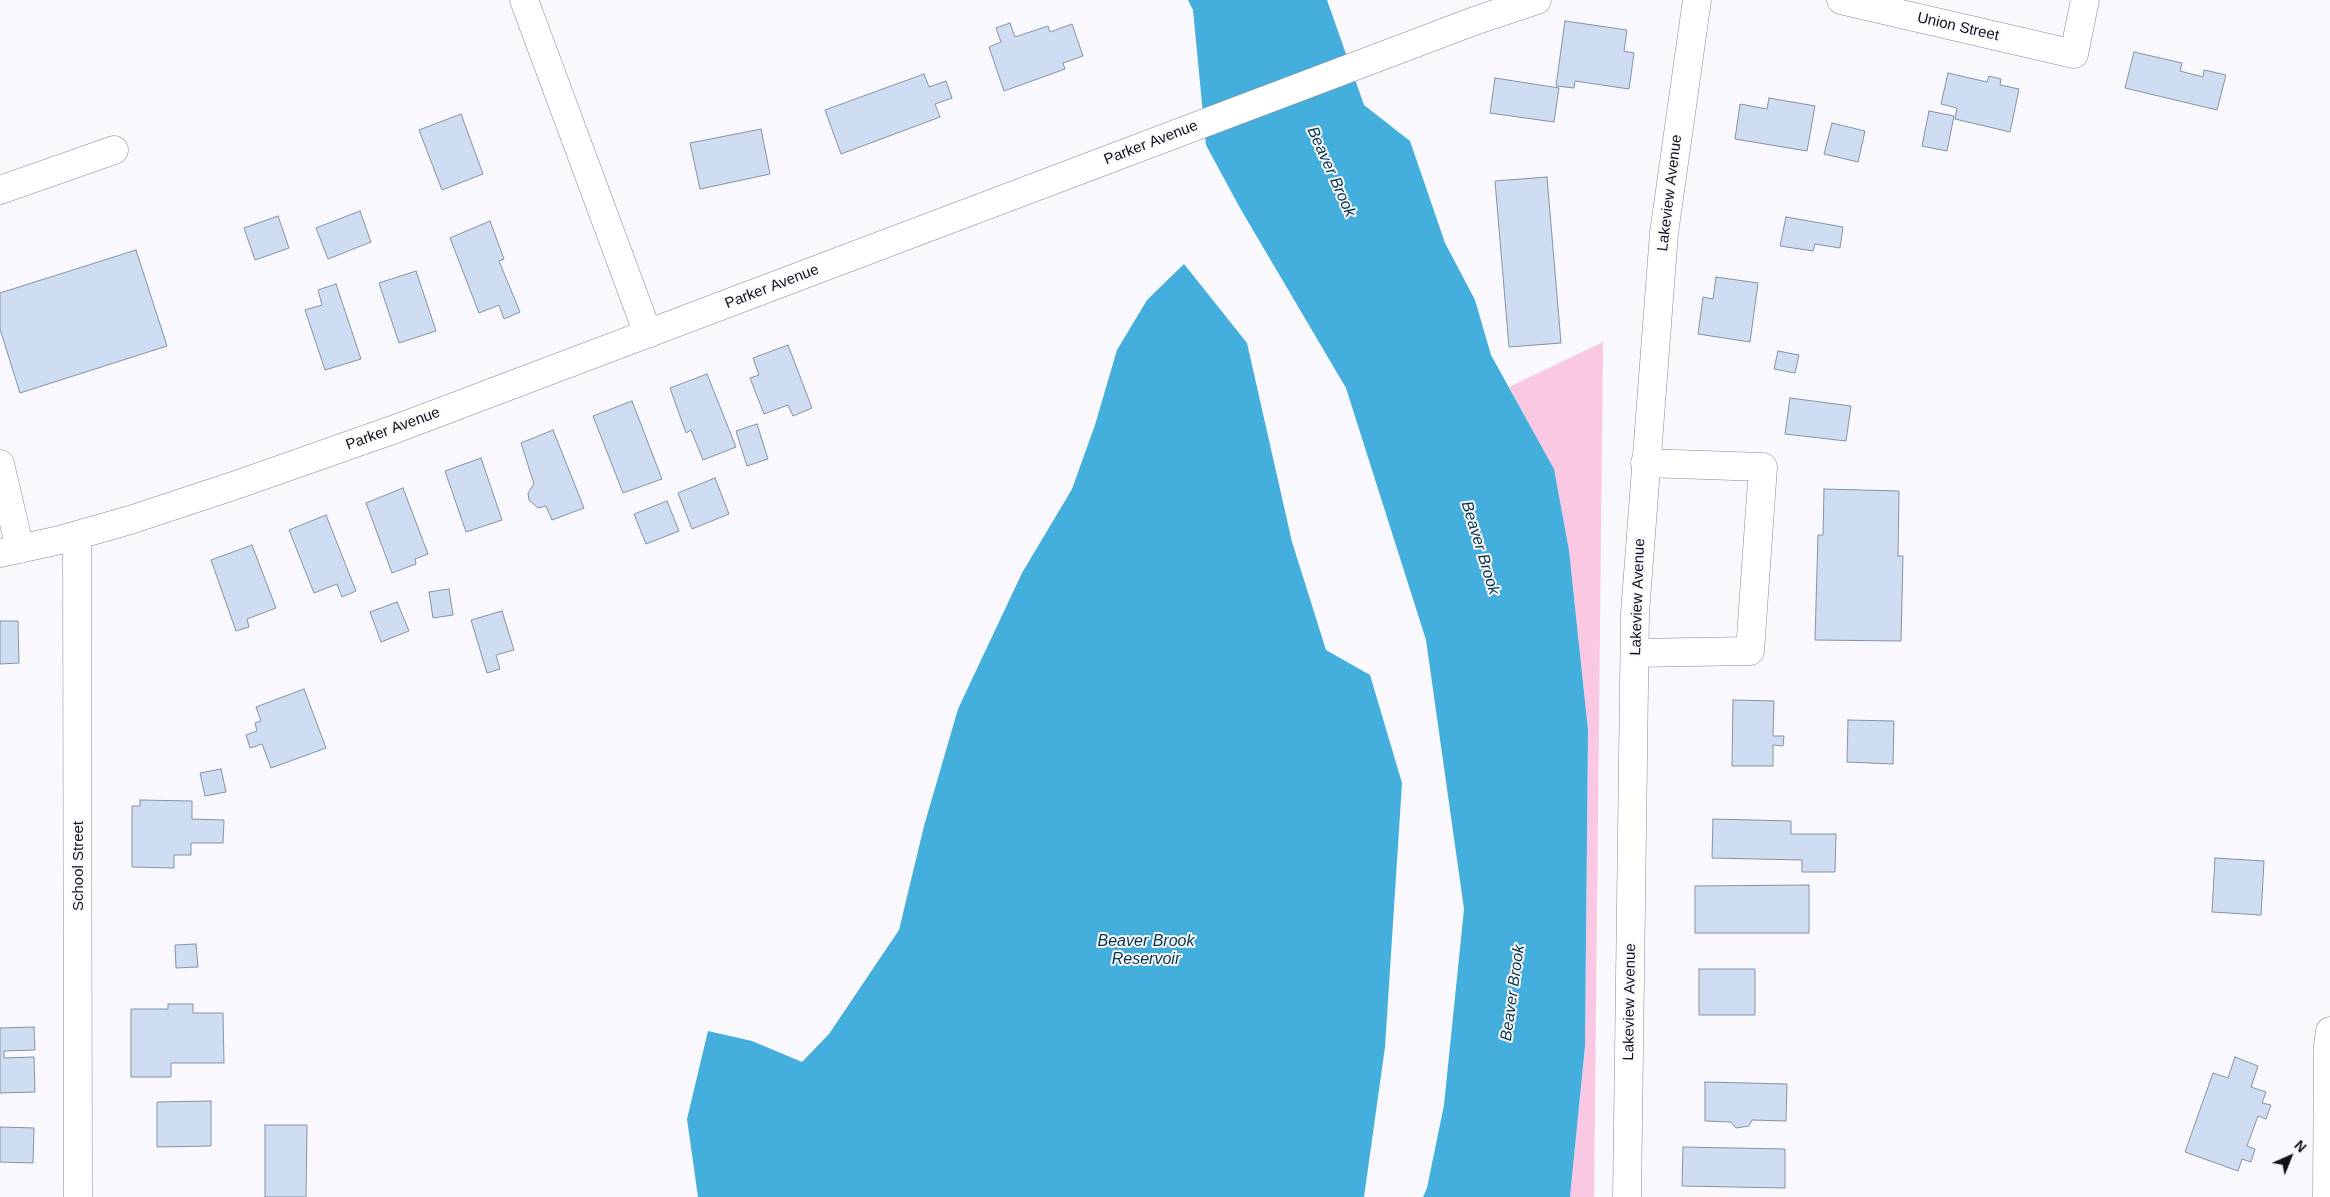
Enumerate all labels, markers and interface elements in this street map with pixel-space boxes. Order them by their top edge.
street label: Union Street [1915,9,2001,45]
street label: Parker Avenue [1102,117,1200,169]
water label: Beaver Brook [1303,124,1359,220]
street label: Lakeview Avenue [1654,134,1686,252]
street label: Parker Avenue [723,261,821,313]
street label: Parker Avenue [343,404,443,454]
water label: Beaver Brook [1457,499,1503,597]
street label: Lakeview Avenue [1627,538,1649,656]
street label: School Street [70,821,88,911]
water label: Beaver Brook Reservoir [1098,932,1194,970]
street label: Lakeview Avenue [1620,943,1640,1061]
water label: Beaver Brook [1497,944,1529,1042]
north arrow [2265,1132,2315,1182]
text: N [2291,1137,2310,1155]

